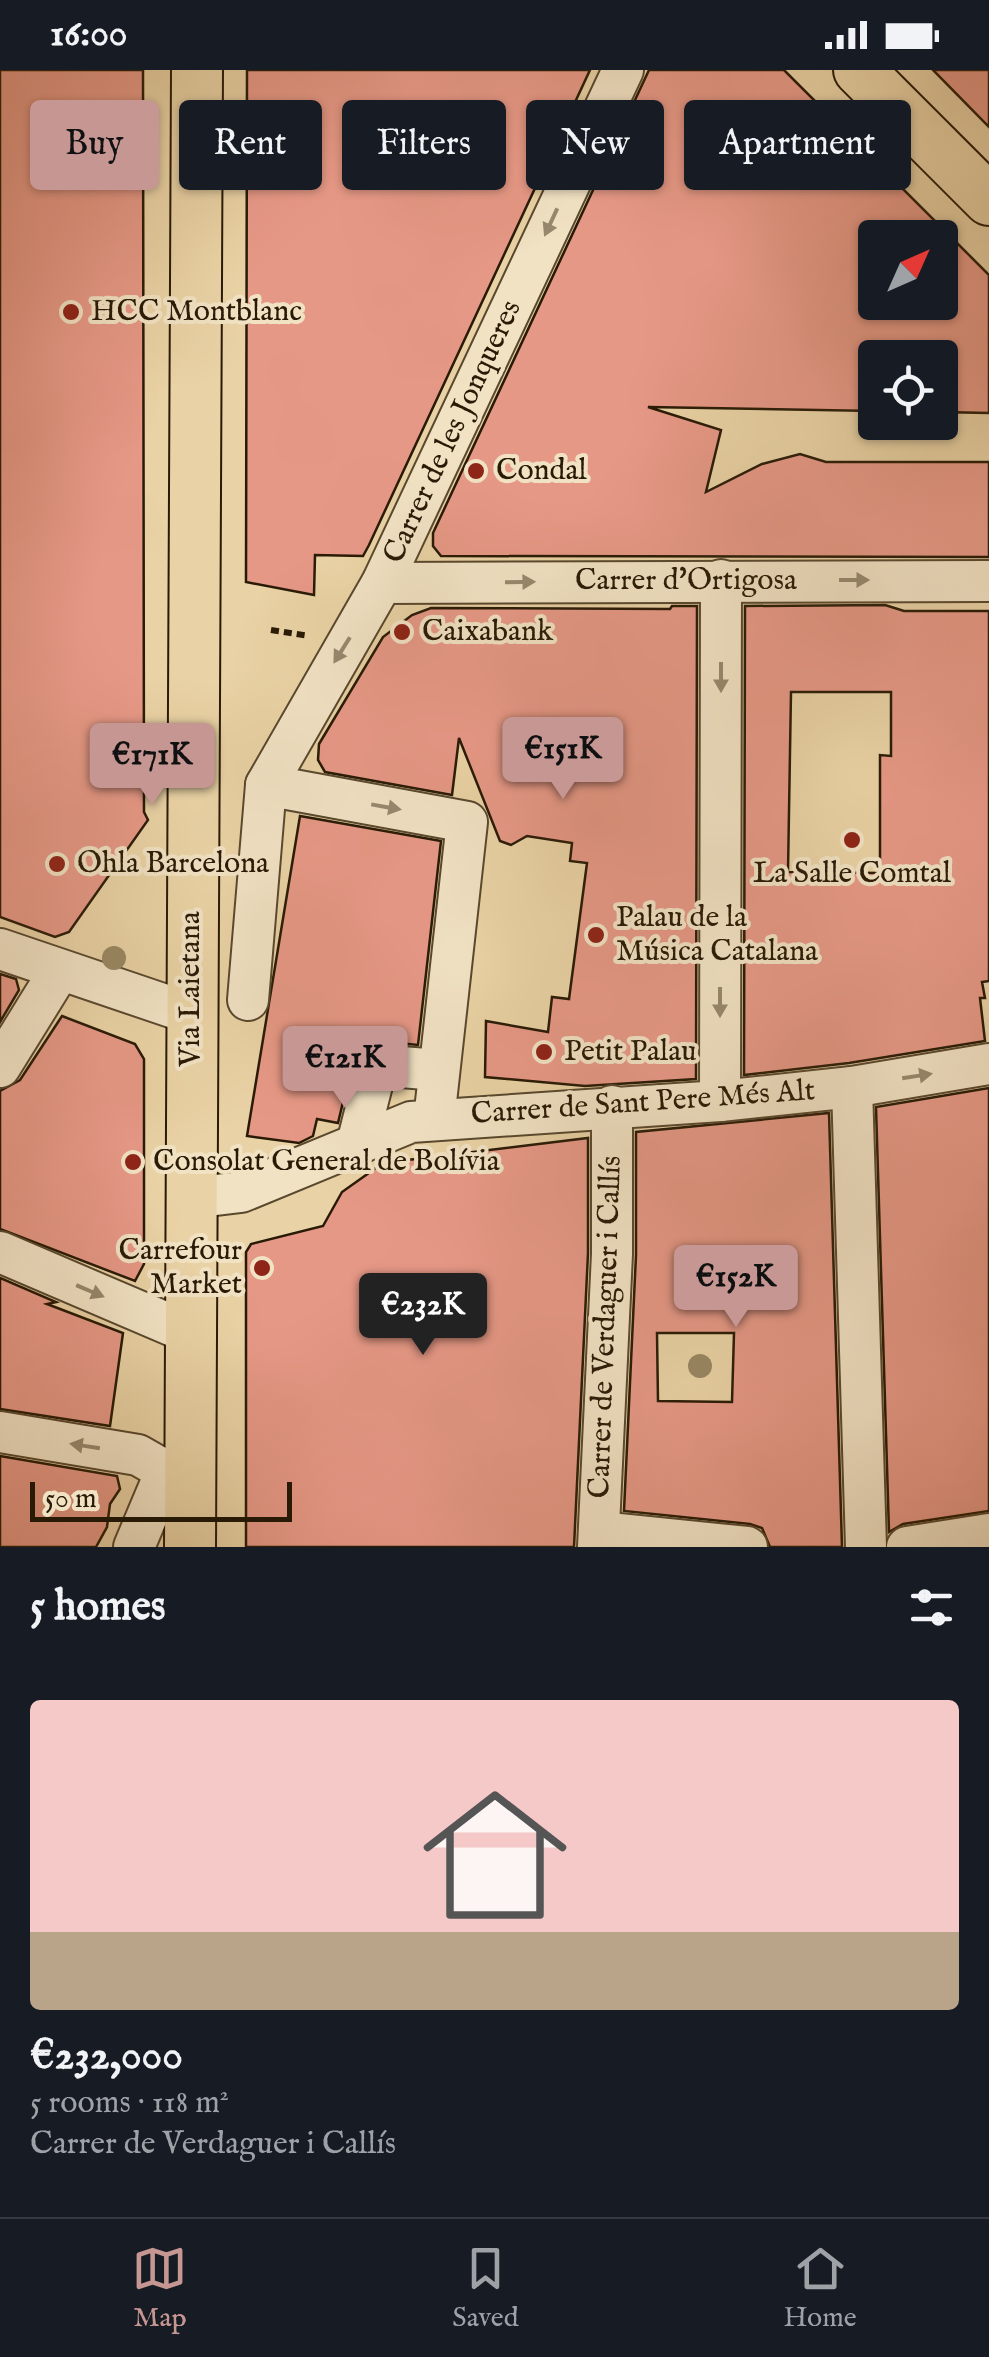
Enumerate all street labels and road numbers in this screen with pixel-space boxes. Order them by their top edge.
street label: Carrer de les Jonqueres [375,294,531,570]
street label: Carrer d'Ortigosa [575,562,797,600]
street label: Via Laietana [172,911,210,1068]
street label: Carrer de Sant Pere Més Alt [470,1072,816,1134]
street label: Carrer de Verdaguer i Callís [581,1155,631,1499]

